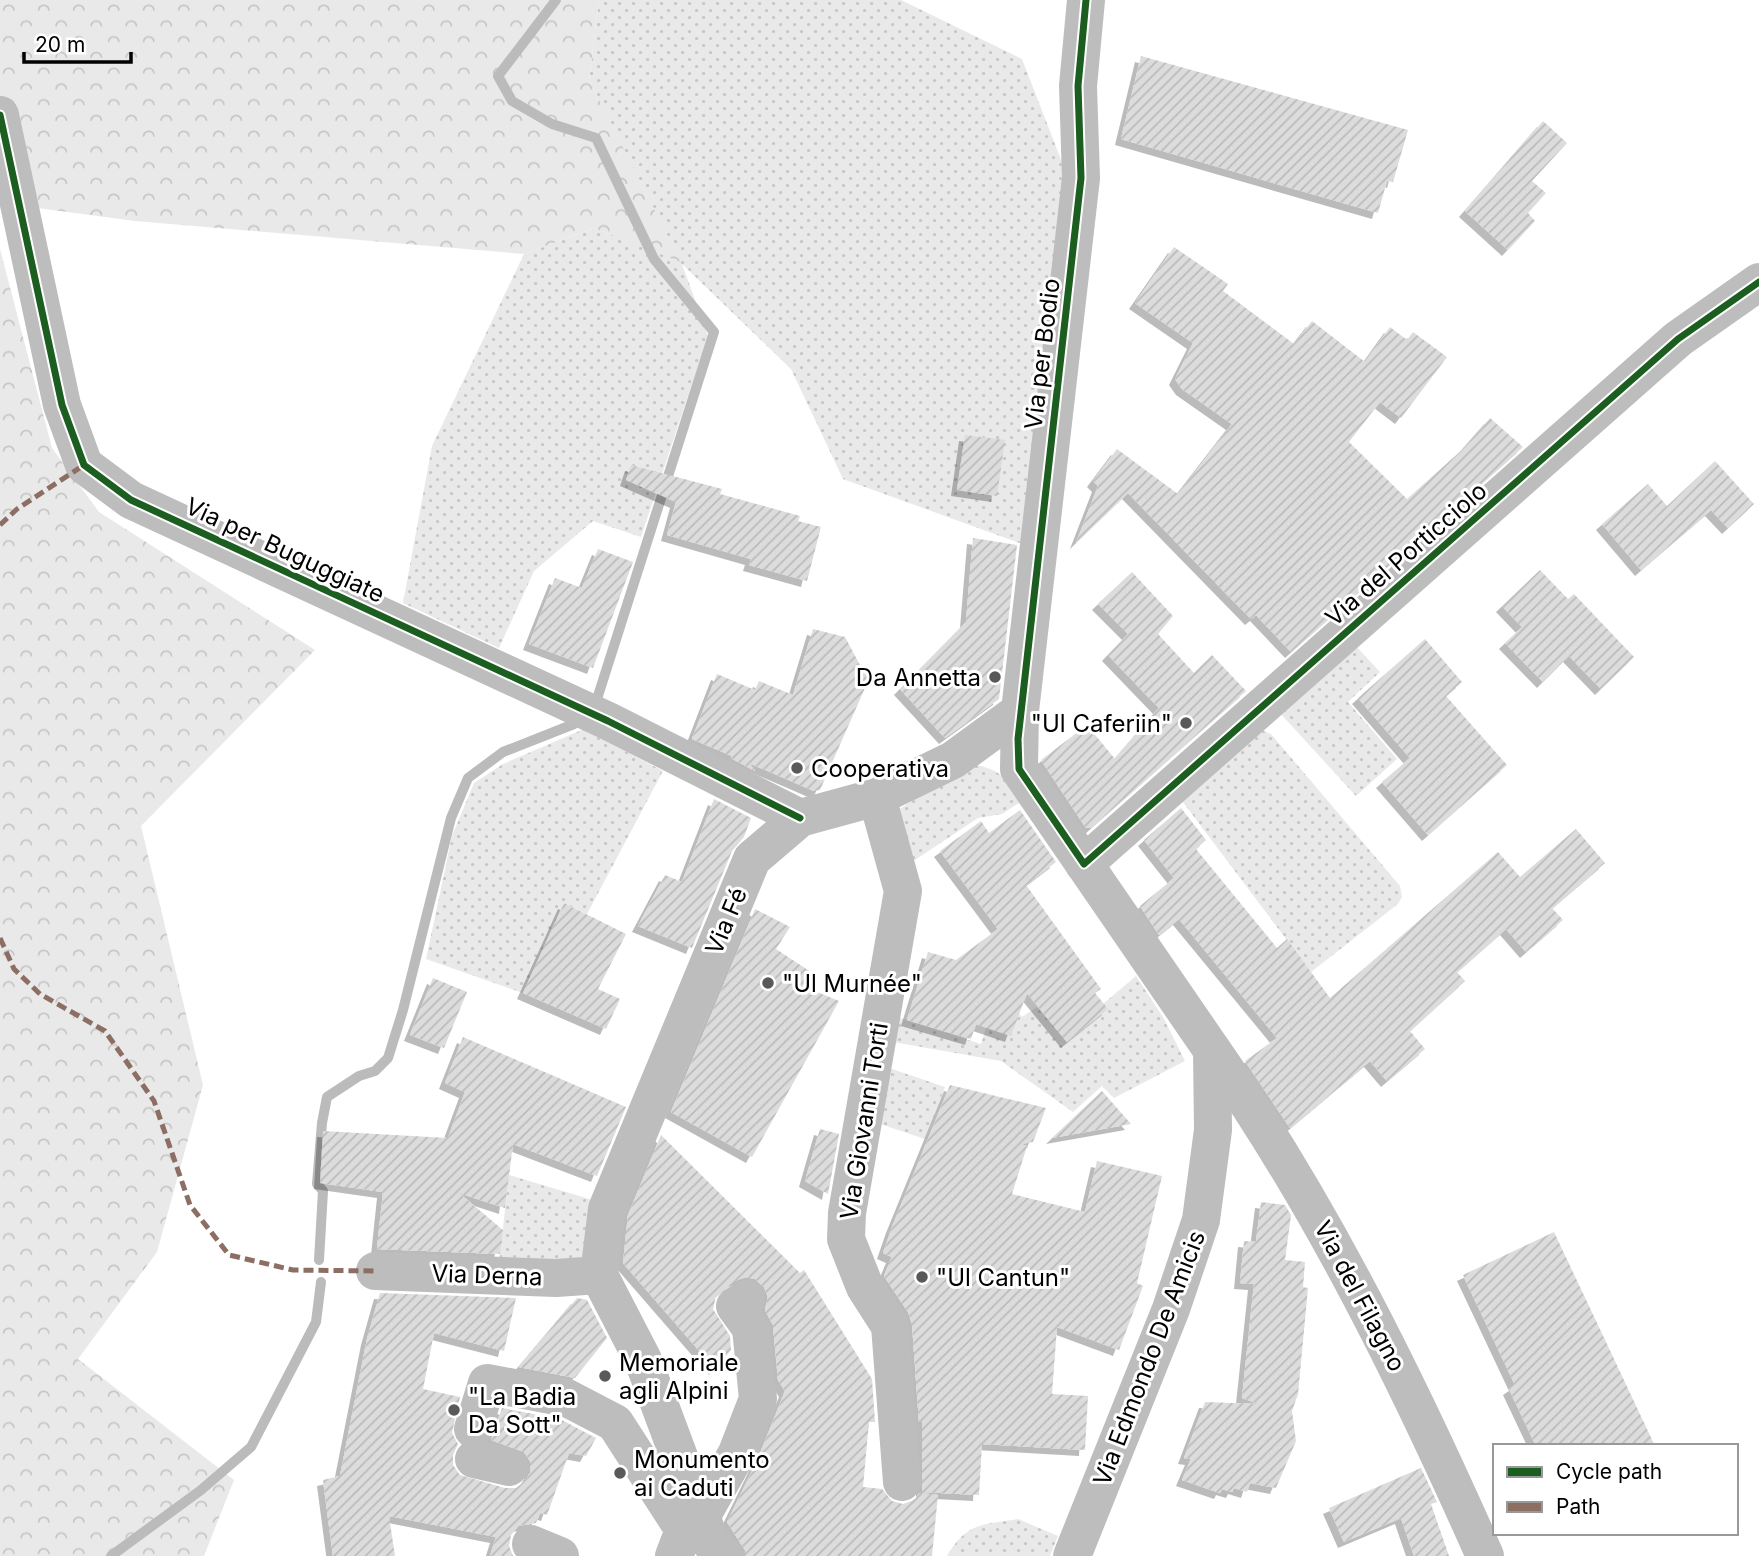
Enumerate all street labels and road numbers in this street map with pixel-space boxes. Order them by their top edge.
street label: Via per Bodio [1018,277,1066,431]
street label: Via del Porticciolo [1319,476,1493,632]
street label: Via per Buguggiate [181,491,389,609]
street label: Via Fé [699,883,753,959]
street label: Via Giovanni Torti [834,1020,894,1222]
street label: Via del Filagno [1308,1216,1412,1376]
street label: Via Edmondo De Amicis [1087,1226,1211,1490]
street label: Via Derna [431,1259,543,1291]

